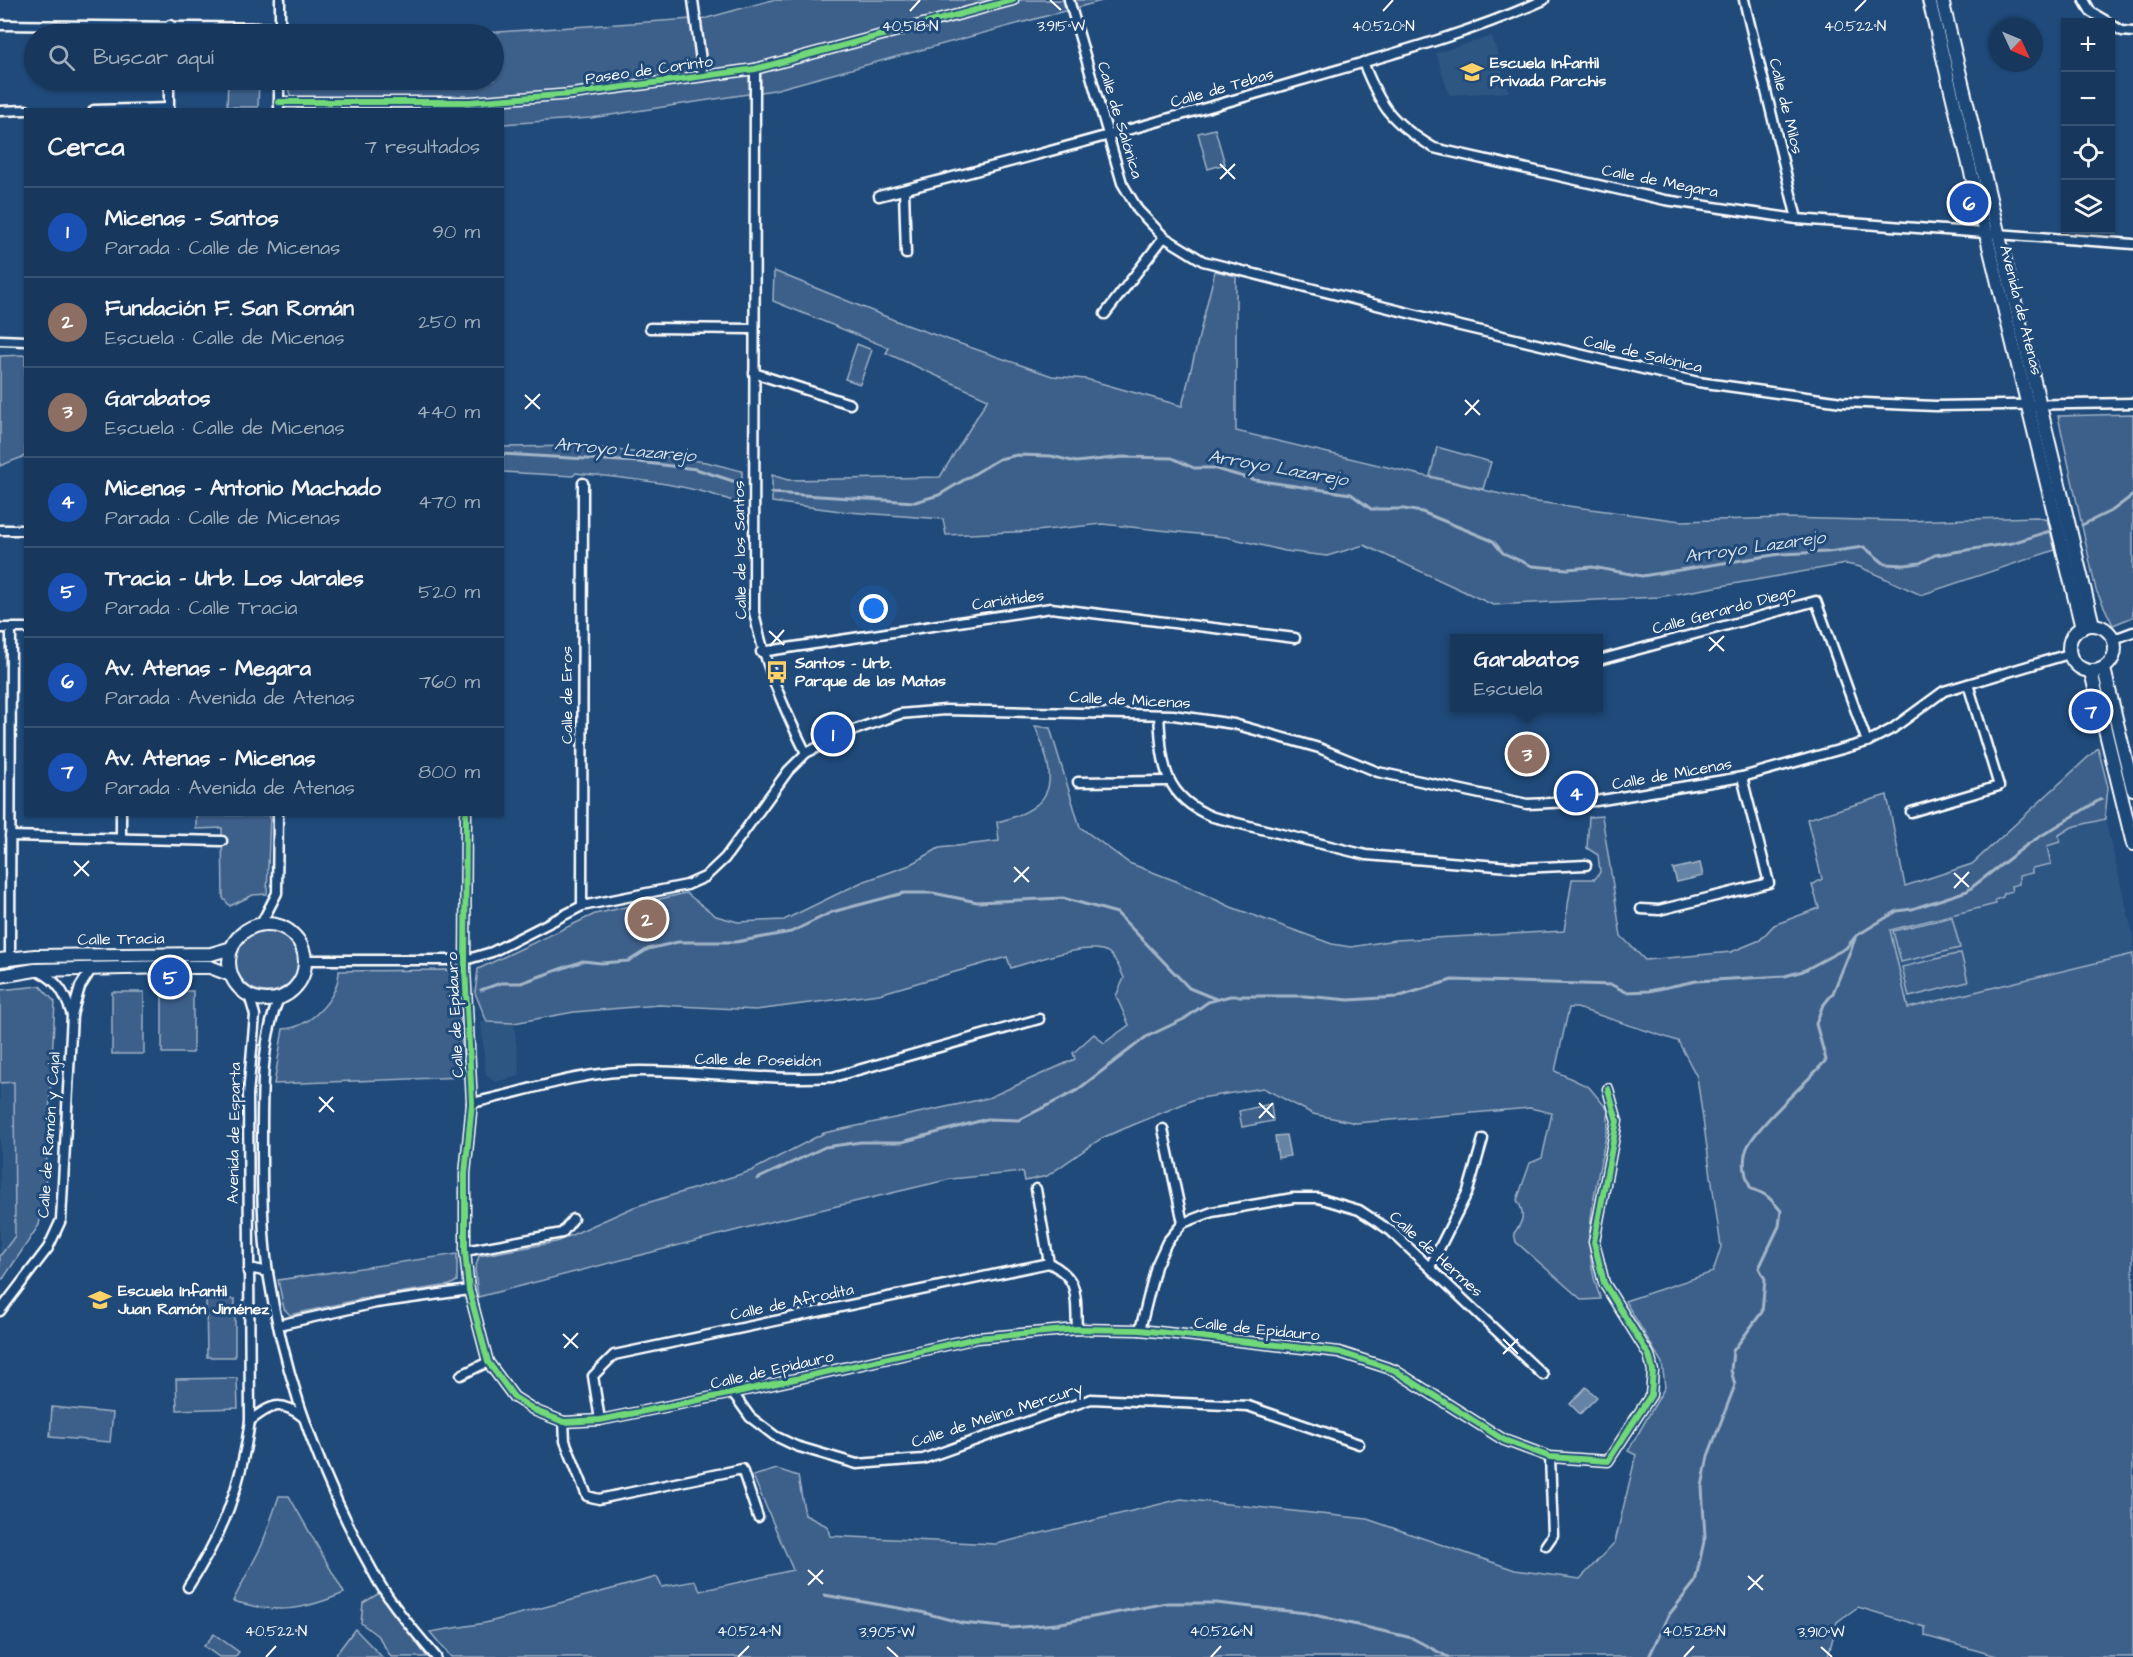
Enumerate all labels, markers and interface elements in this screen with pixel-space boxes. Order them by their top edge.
text: 40.518°N [882,16,938,37]
text: 3.915°W [1037,16,1085,37]
text: 40.520°N [1351,16,1415,37]
text: 40.522°N [1824,16,1886,37]
north arrow [1989,18,2043,72]
map controls [2061,18,2115,234]
button: + [2061,18,2115,72]
search box [24,24,504,90]
icon: search [45,41,78,74]
text: Buscar aquí [93,42,214,73]
street label: Paseo de Corinto [584,50,714,90]
place label: Escuela Infantil Privada Parchis [1490,52,1606,92]
street label: Calle de Milos [1763,56,1809,156]
street label: Calle de Salónica [1092,59,1148,181]
school or university icon: Escuela Infantil Privada Parchis [1459,59,1485,85]
street label: Calle de Tebas [1168,63,1276,113]
button: − [2061,72,2115,126]
button: locate [2061,126,2115,180]
text: Cerca [48,129,125,165]
text: 7 resultados [365,133,480,161]
street label: Calle de Megara [1600,159,1720,204]
pin: 6 [1950,180,1988,226]
button: layers [2061,180,2115,234]
text: Micenas - Santos [105,203,279,234]
text: 1 [66,218,69,246]
text: 90 m [432,218,480,246]
text: Parada · Calle de Micenas [105,234,340,262]
street label: Avenida de Atenas [1994,243,2048,377]
text: Fundación F. San Román [105,293,354,324]
text: 2 [62,308,73,336]
text: 250 m [418,308,480,336]
text: Escuela · Calle de Micenas [105,324,344,352]
street label: Calle de Salónica [1581,330,1705,378]
text: Garabatos [105,383,211,414]
text: 3 [62,398,73,426]
text: 440 m [417,398,480,426]
text: Escuela · Calle de Micenas [105,414,344,442]
water label: Arroyo Lazarejo [553,431,698,470]
water label: Arroyo Lazarejo [1206,443,1352,494]
text: Micenas - Antonio Machado [105,473,381,504]
street label: Calle de los Santos [728,480,752,620]
text: 4 [61,488,74,516]
text: 470 m [418,488,480,516]
text: Parada · Calle de Micenas [105,504,340,532]
water label: Arroyo Lazarejo [1683,525,1829,570]
text: Tracia - Urb. Los Jarales [105,563,364,594]
text: 5 [60,578,75,606]
text: 520 m [418,578,480,606]
street label: Calle Gerardo Diego [1650,580,1798,641]
street label: Cariátides [971,584,1045,616]
text: Parada · Calle Tracia [105,594,297,622]
your location [859,594,888,623]
popup [1450,634,1603,712]
text: Garabatos [1474,644,1579,675]
street label: Calle de Eros [556,646,578,744]
place label: Santos - Urb. Parque de las Matas [794,652,946,692]
text: Av. Atenas - Megara [105,653,311,684]
bus stop icon: Santos - Urb. Parque de las Matas [764,659,790,685]
text: 6 [61,668,74,696]
text: 760 m [419,668,480,696]
text: Escuela [1474,675,1543,703]
text: Parada · Avenida de Atenas [105,684,355,712]
street label: Calle de Micenas [1069,686,1191,714]
pin: 7 [2072,688,2110,734]
pin: 1 [814,712,852,756]
pin: 3 [1508,732,1546,777]
text: Av. Atenas - Micenas [105,743,316,774]
street label: Calle de Micenas [1610,753,1734,795]
text: 7 [61,758,74,786]
text: 800 m [418,758,480,786]
pin: 4 [1556,770,1596,816]
text: Parada · Avenida de Atenas [105,774,355,802]
pin: 2 [628,896,666,942]
street label: Calle Tracia [77,927,165,951]
street label: Calle de Epidauro [441,952,469,1078]
pin: 5 [150,954,190,1000]
street label: Calle de Poseidón [695,1048,821,1072]
street label: Calle de Ramón y Cajal [32,1051,67,1219]
street label: Avenida de Esparta [222,1062,246,1204]
street label: Calle de Hermes [1384,1206,1488,1302]
street label: Calle de Afrodita [728,1278,856,1326]
place label: Escuela Infantil Juan Ramón Jiménez [117,1280,270,1320]
school or university icon: Escuela Infantil Juan Ramón Jiménez [87,1287,113,1313]
street label: Calle de Epidauro [1193,1311,1321,1347]
street label: Calle de Epidauro [708,1345,836,1395]
street label: Calle de Melina Mercury [909,1377,1086,1454]
text: 40.522°N [245,1621,307,1642]
text: 40.524°N [717,1621,781,1642]
text: 40.526°N [1189,1621,1253,1642]
text: 40.528°N [1662,1621,1726,1642]
text: 3.905°W [859,1622,915,1643]
text: 3.910°W [1797,1622,1845,1643]

